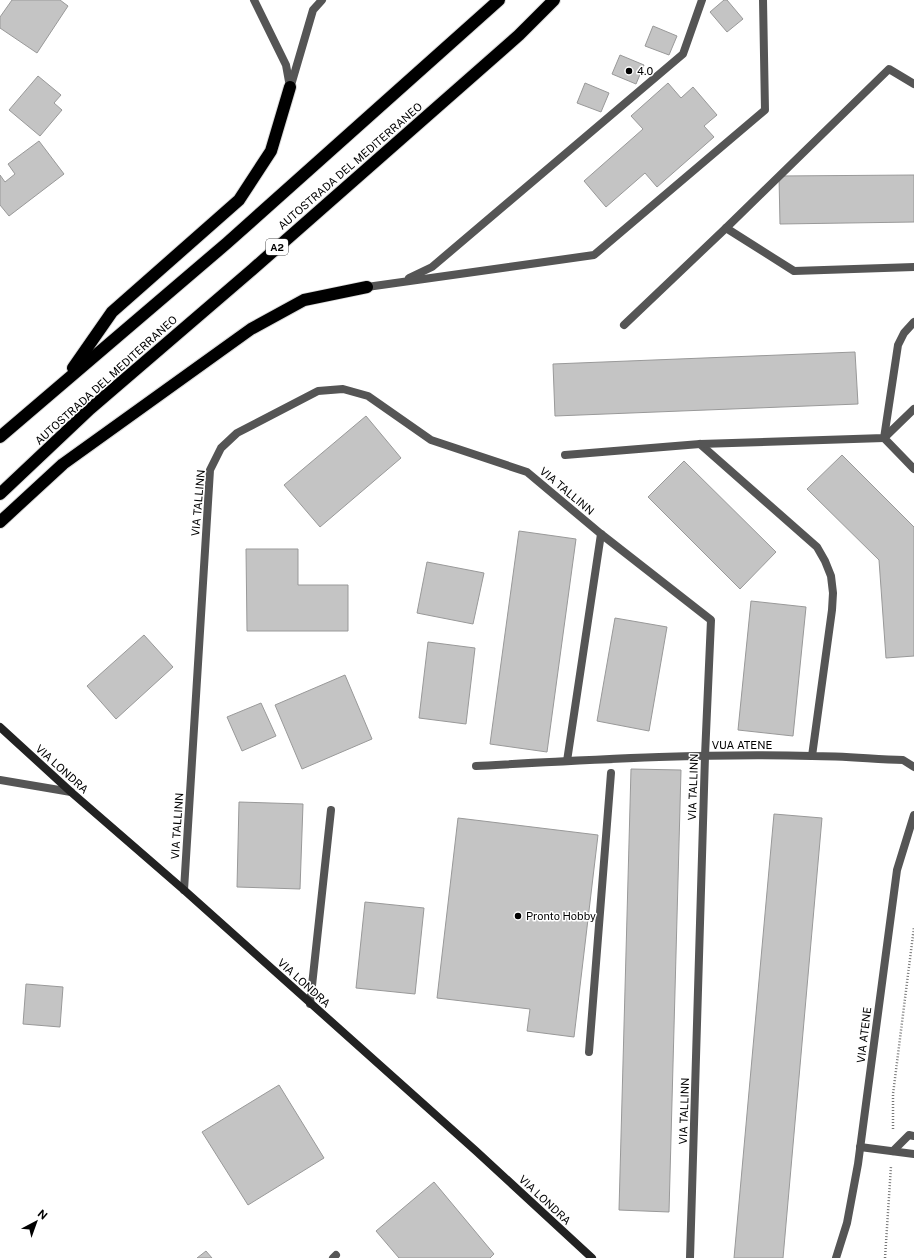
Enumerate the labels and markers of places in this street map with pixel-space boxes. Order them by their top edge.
place label: 4.0 [637,65,653,77]
marker: 4.0 [624,66,634,76]
place label: Pronto Hobby [526,910,596,922]
marker: Pronto Hobby [513,911,523,921]

